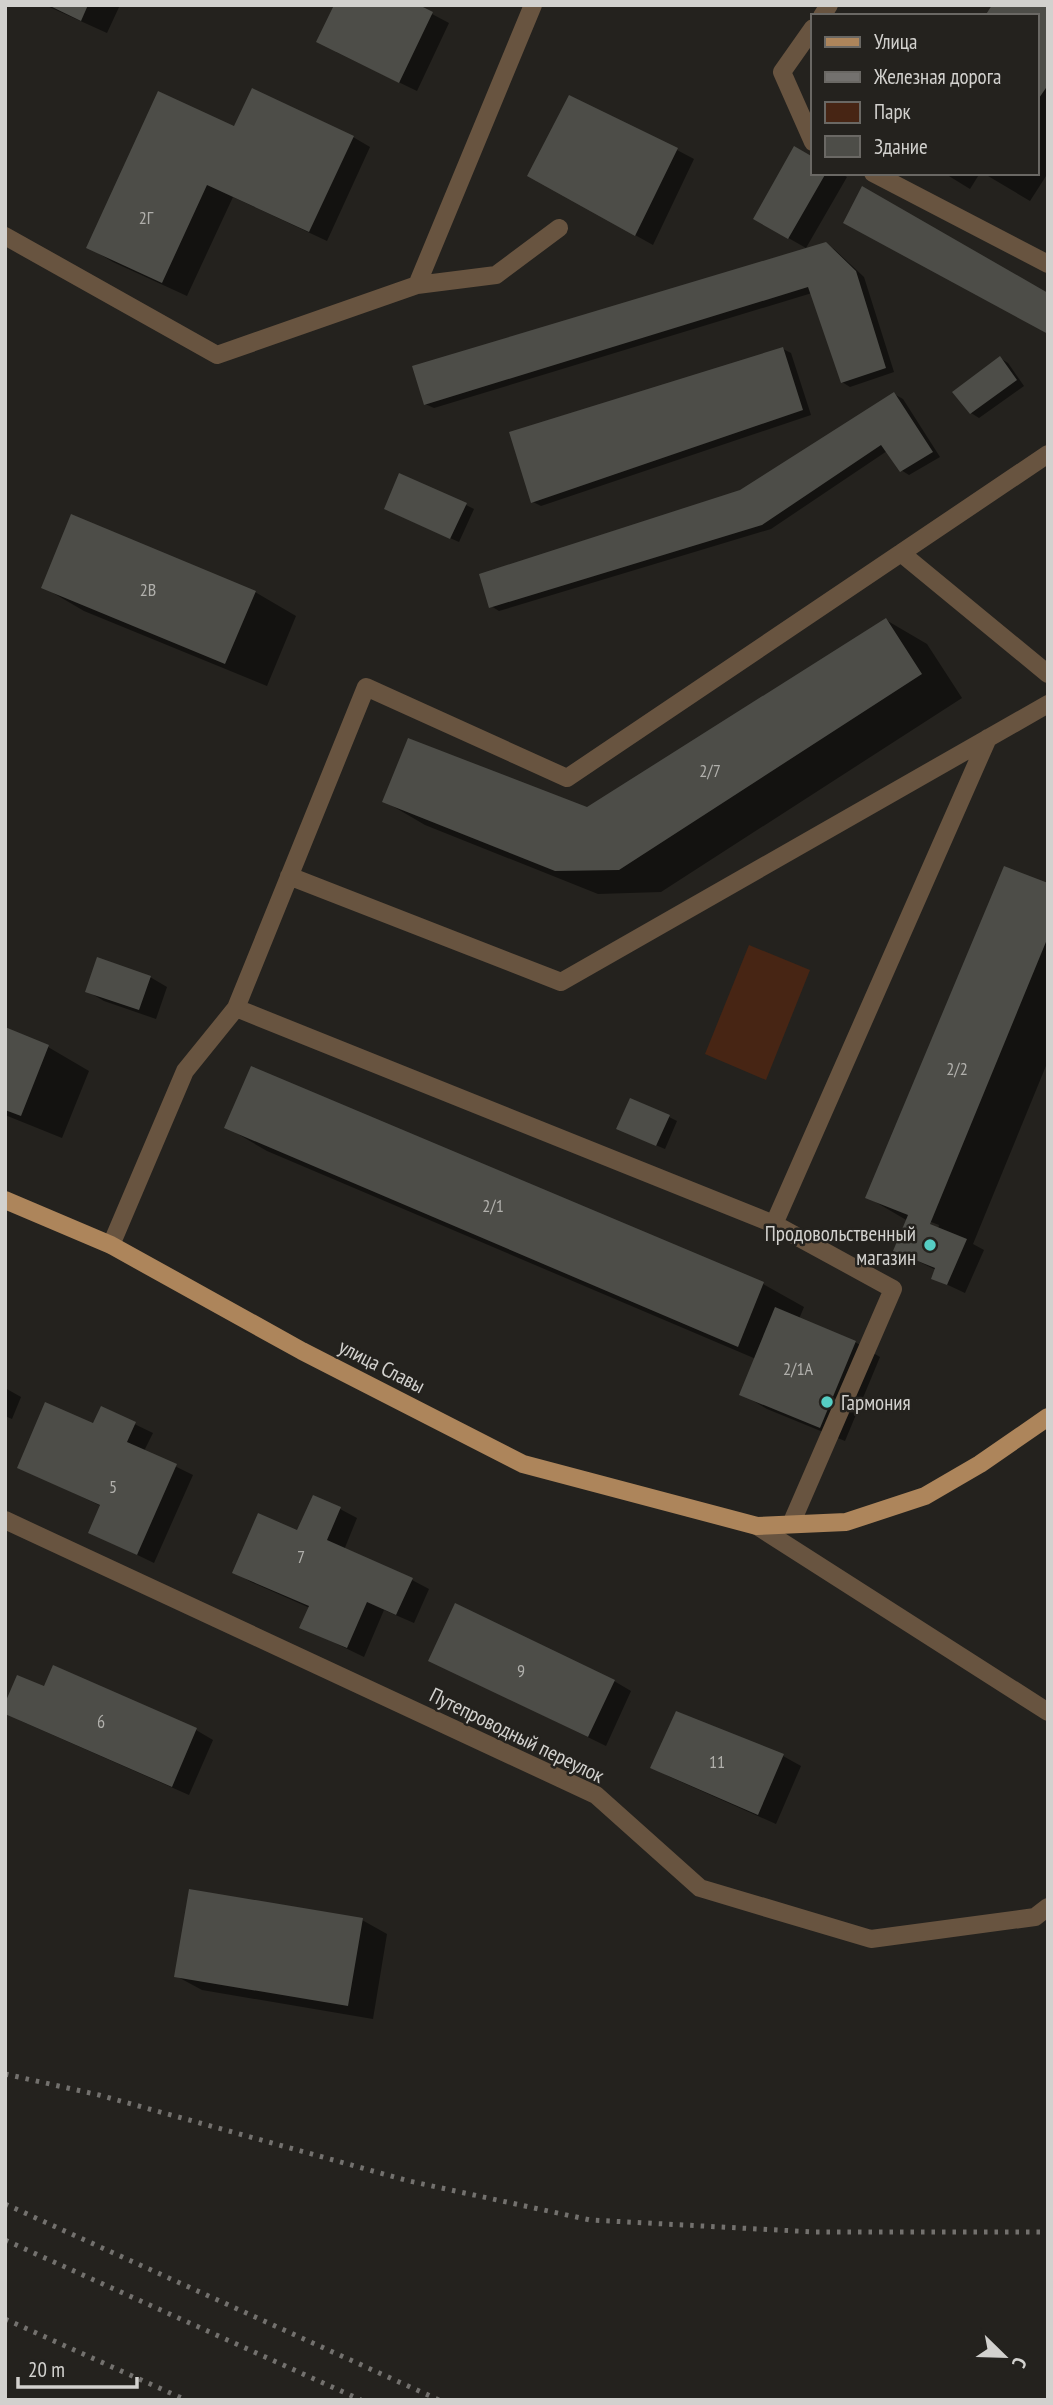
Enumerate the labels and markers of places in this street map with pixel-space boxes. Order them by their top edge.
place label: Продовольственный магазин [765,1220,916,1271]
marker: Продовольственный магазин [922,1237,938,1253]
place label: Гармония [841,1389,911,1416]
marker: Гармония [819,1394,835,1410]

